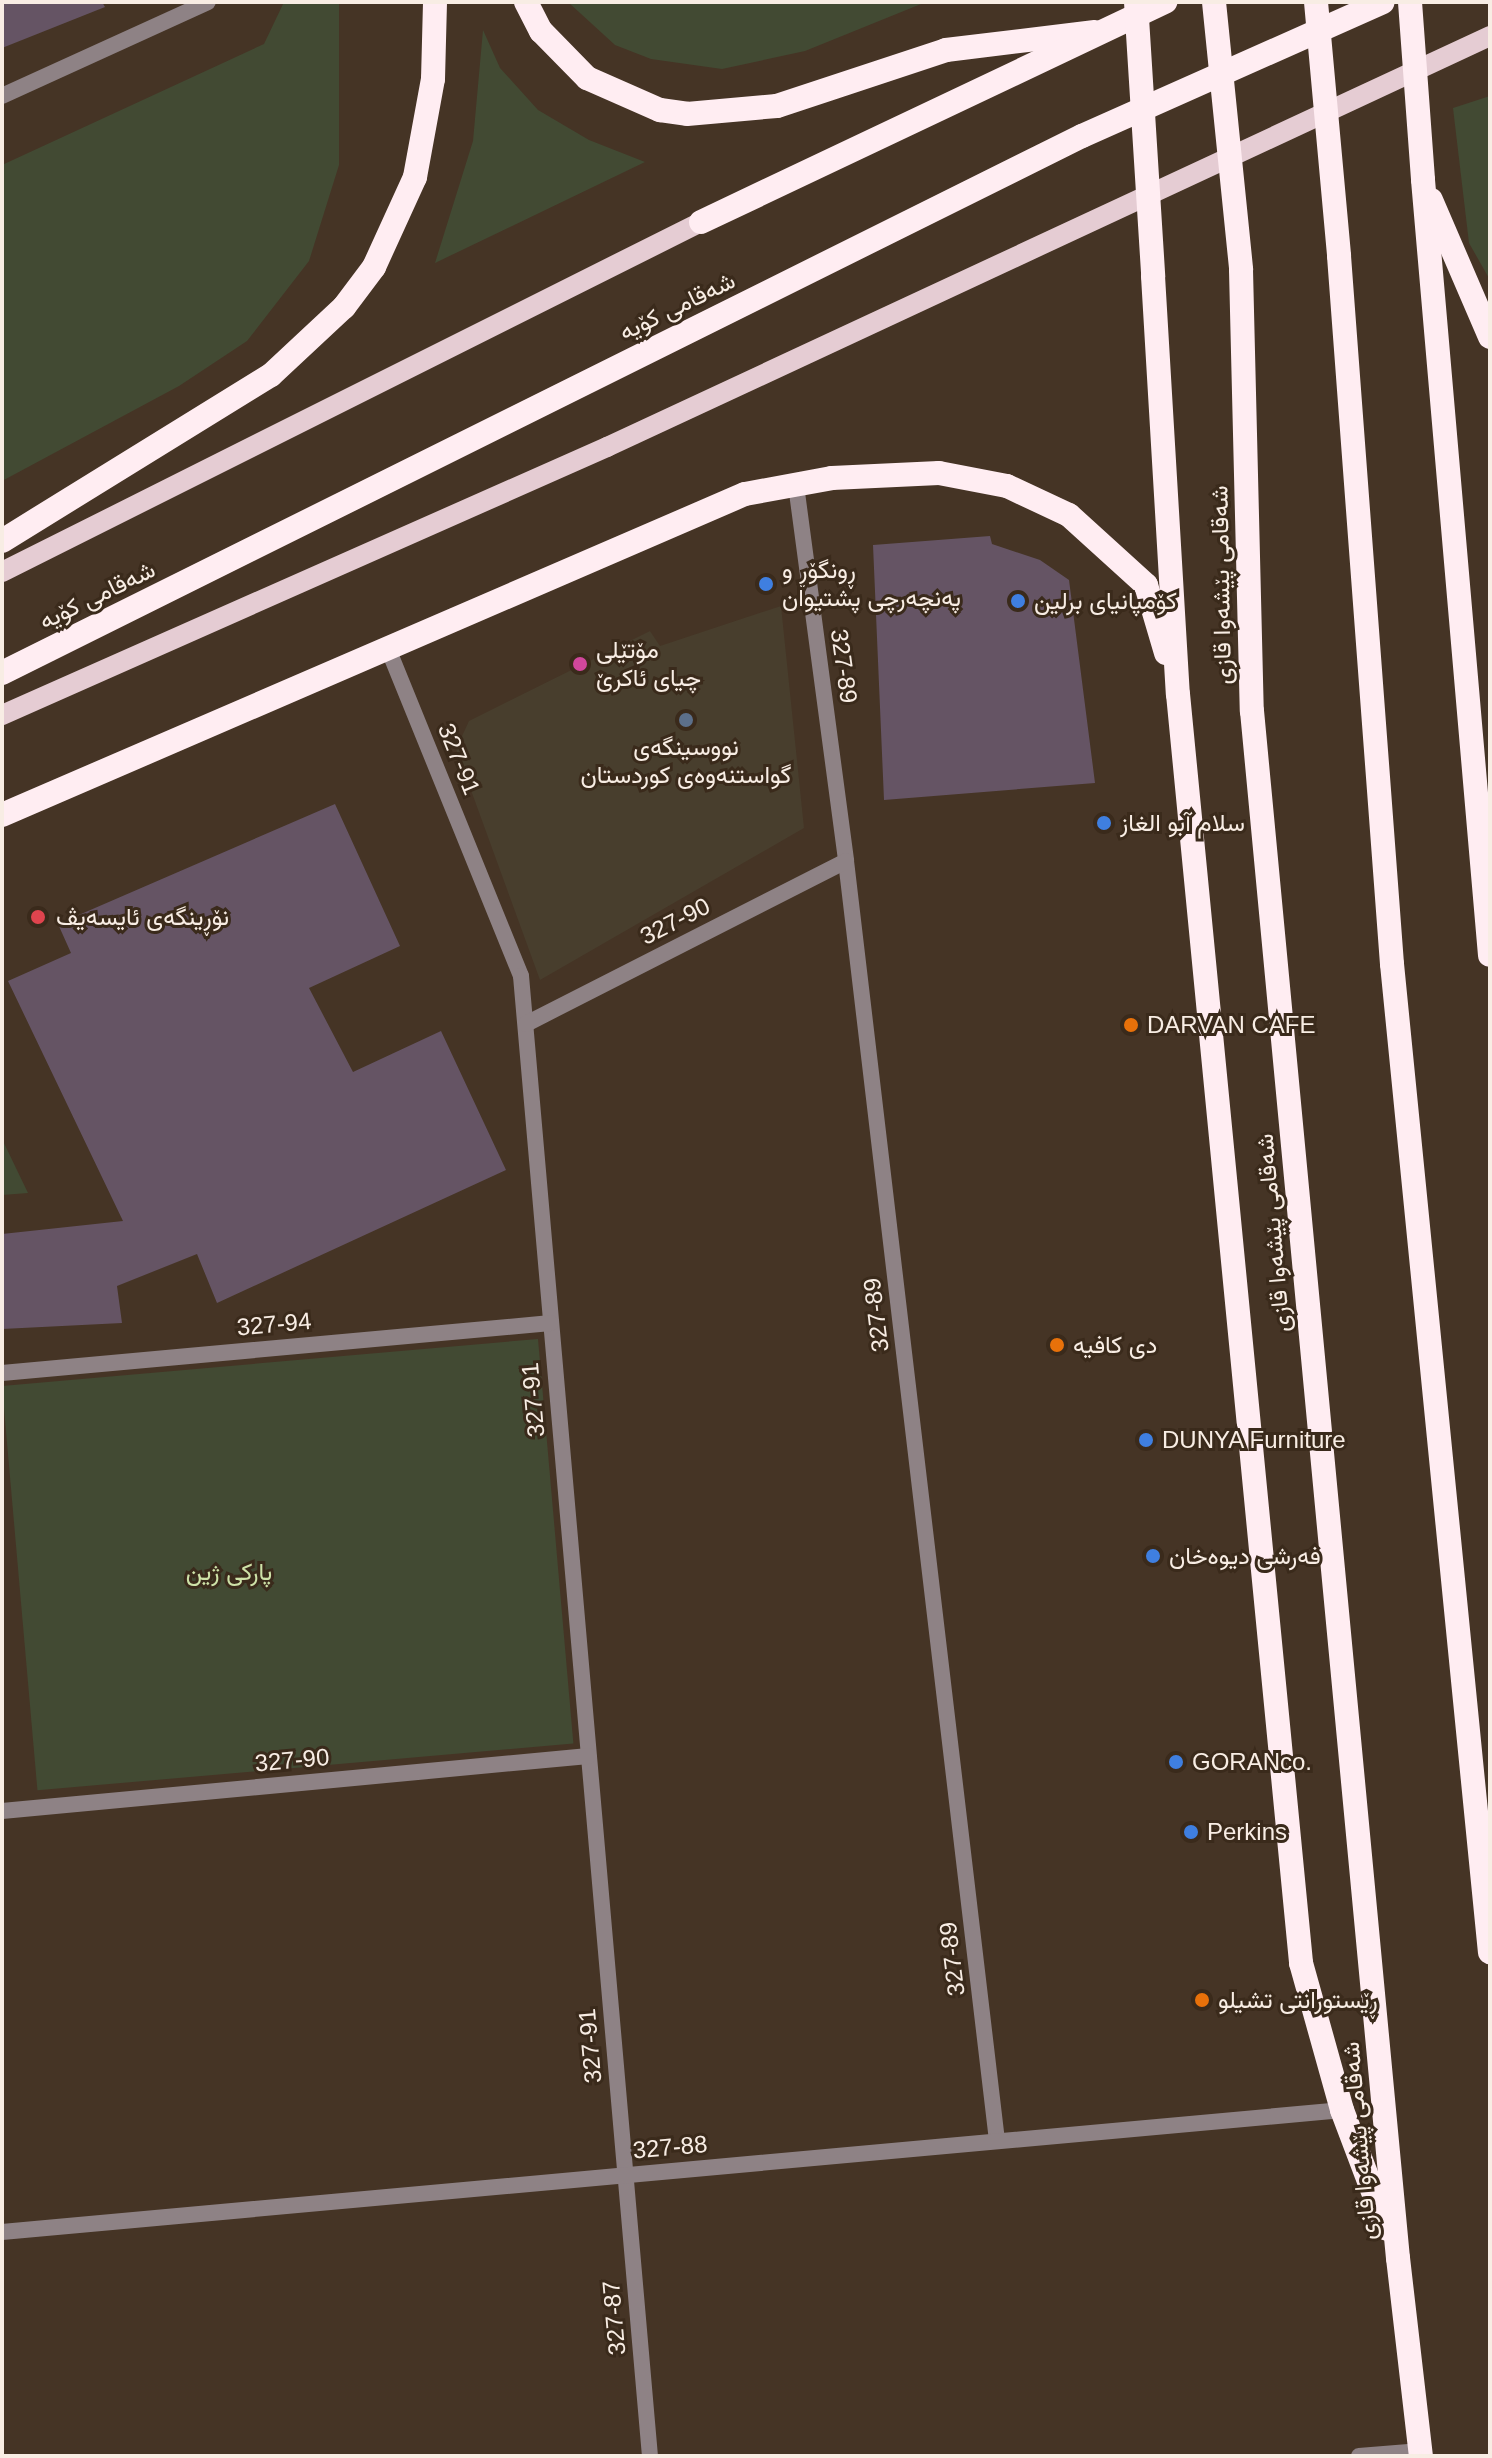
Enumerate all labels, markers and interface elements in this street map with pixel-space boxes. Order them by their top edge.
street label: شەقامی کۆیە [614,266,740,346]
street label: شەقامی پێشەوا قازی [1205,485,1237,685]
street label: شەقامی کۆیە [34,555,160,635]
place label: ڕونگۆڕ و پەنچەرچی پشتیوان [782,556,961,612]
marker: ڕونگۆڕ و پەنچەرچی پشتیوان [757,575,775,593]
place label: کۆمپانیای برلین [1034,587,1177,615]
marker: کۆمپانیای برلین [1009,592,1027,610]
street label: 327-89 [825,627,863,705]
place label: مۆتێلی چیای ئاکرێ [596,636,701,692]
marker: مۆتێلی چیای ئاکرێ [571,655,589,673]
marker: نووسینگەی گواستنەوەی کوردستان [677,711,695,729]
street label: 327-91 [432,719,486,799]
place label: نووسینگەی گواستنەوەی کوردستان [581,733,791,789]
place label: سلام آبو الغاز [1120,809,1245,837]
marker: سلام آبو الغاز [1095,814,1113,832]
street label: 327-90 [635,891,715,951]
place label: نۆڕینگەی ئایسەیڤ [56,903,229,931]
marker: نۆڕینگەی ئایسەیڤ [27,906,49,928]
place label: DARVAN CAFE [1147,1011,1315,1039]
marker: DARVAN CAFE [1122,1016,1140,1034]
street label: شەقامی پێشەوا قازی [1250,1133,1296,1333]
street label: 327-89 [857,1276,895,1354]
street label: 327-94 [236,1306,312,1342]
place label: دى كافيه [1073,1331,1157,1359]
marker: دى كافيه [1048,1336,1066,1354]
street label: 327-91 [515,1362,551,1438]
place label: DUNYA Furniture [1162,1426,1347,1454]
marker: DUNYA Furniture [1137,1431,1155,1449]
place label: فەرشی دیوەخان [1169,1542,1321,1570]
marker: فەرشی دیوەخان [1144,1547,1162,1565]
park label: پارکی ژین [186,1558,272,1586]
street label: 327-90 [254,1742,330,1778]
place label: GORANco. [1192,1748,1312,1776]
marker: GORANco. [1167,1753,1185,1771]
place label: Perkins [1207,1818,1287,1846]
marker: Perkins [1182,1823,1200,1841]
street label: 327-89 [933,1920,971,1998]
place label: ڕێستورانتی تشیلو [1218,1986,1378,2014]
marker: ڕێستورانتی تشیلو [1193,1991,1211,2009]
street label: 327-91 [572,2008,608,2084]
street label: شەقامی پێشەوا قازی [1336,2041,1382,2241]
street label: 327-88 [632,2129,708,2165]
street label: 327-87 [596,2280,632,2356]

